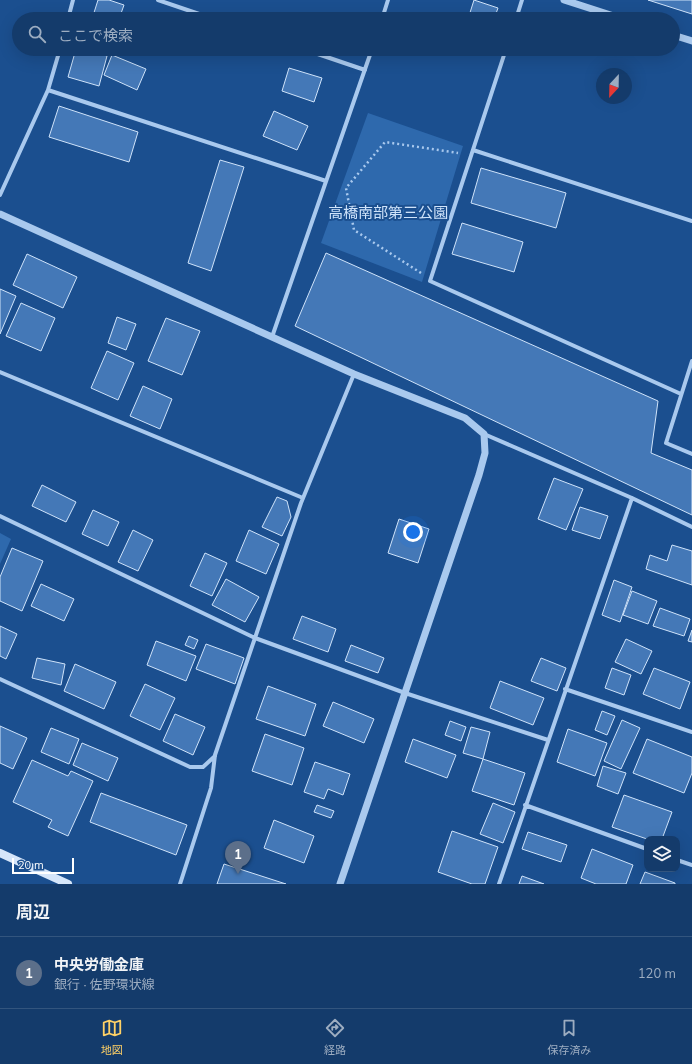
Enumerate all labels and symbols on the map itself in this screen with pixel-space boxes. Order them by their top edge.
north arrow [596,68,632,104]
park label: 高橋南部第三公園 [328,203,448,222]
your location [403,522,423,542]
pin: 1 [225,841,251,874]
scale bar [12,856,74,875]

